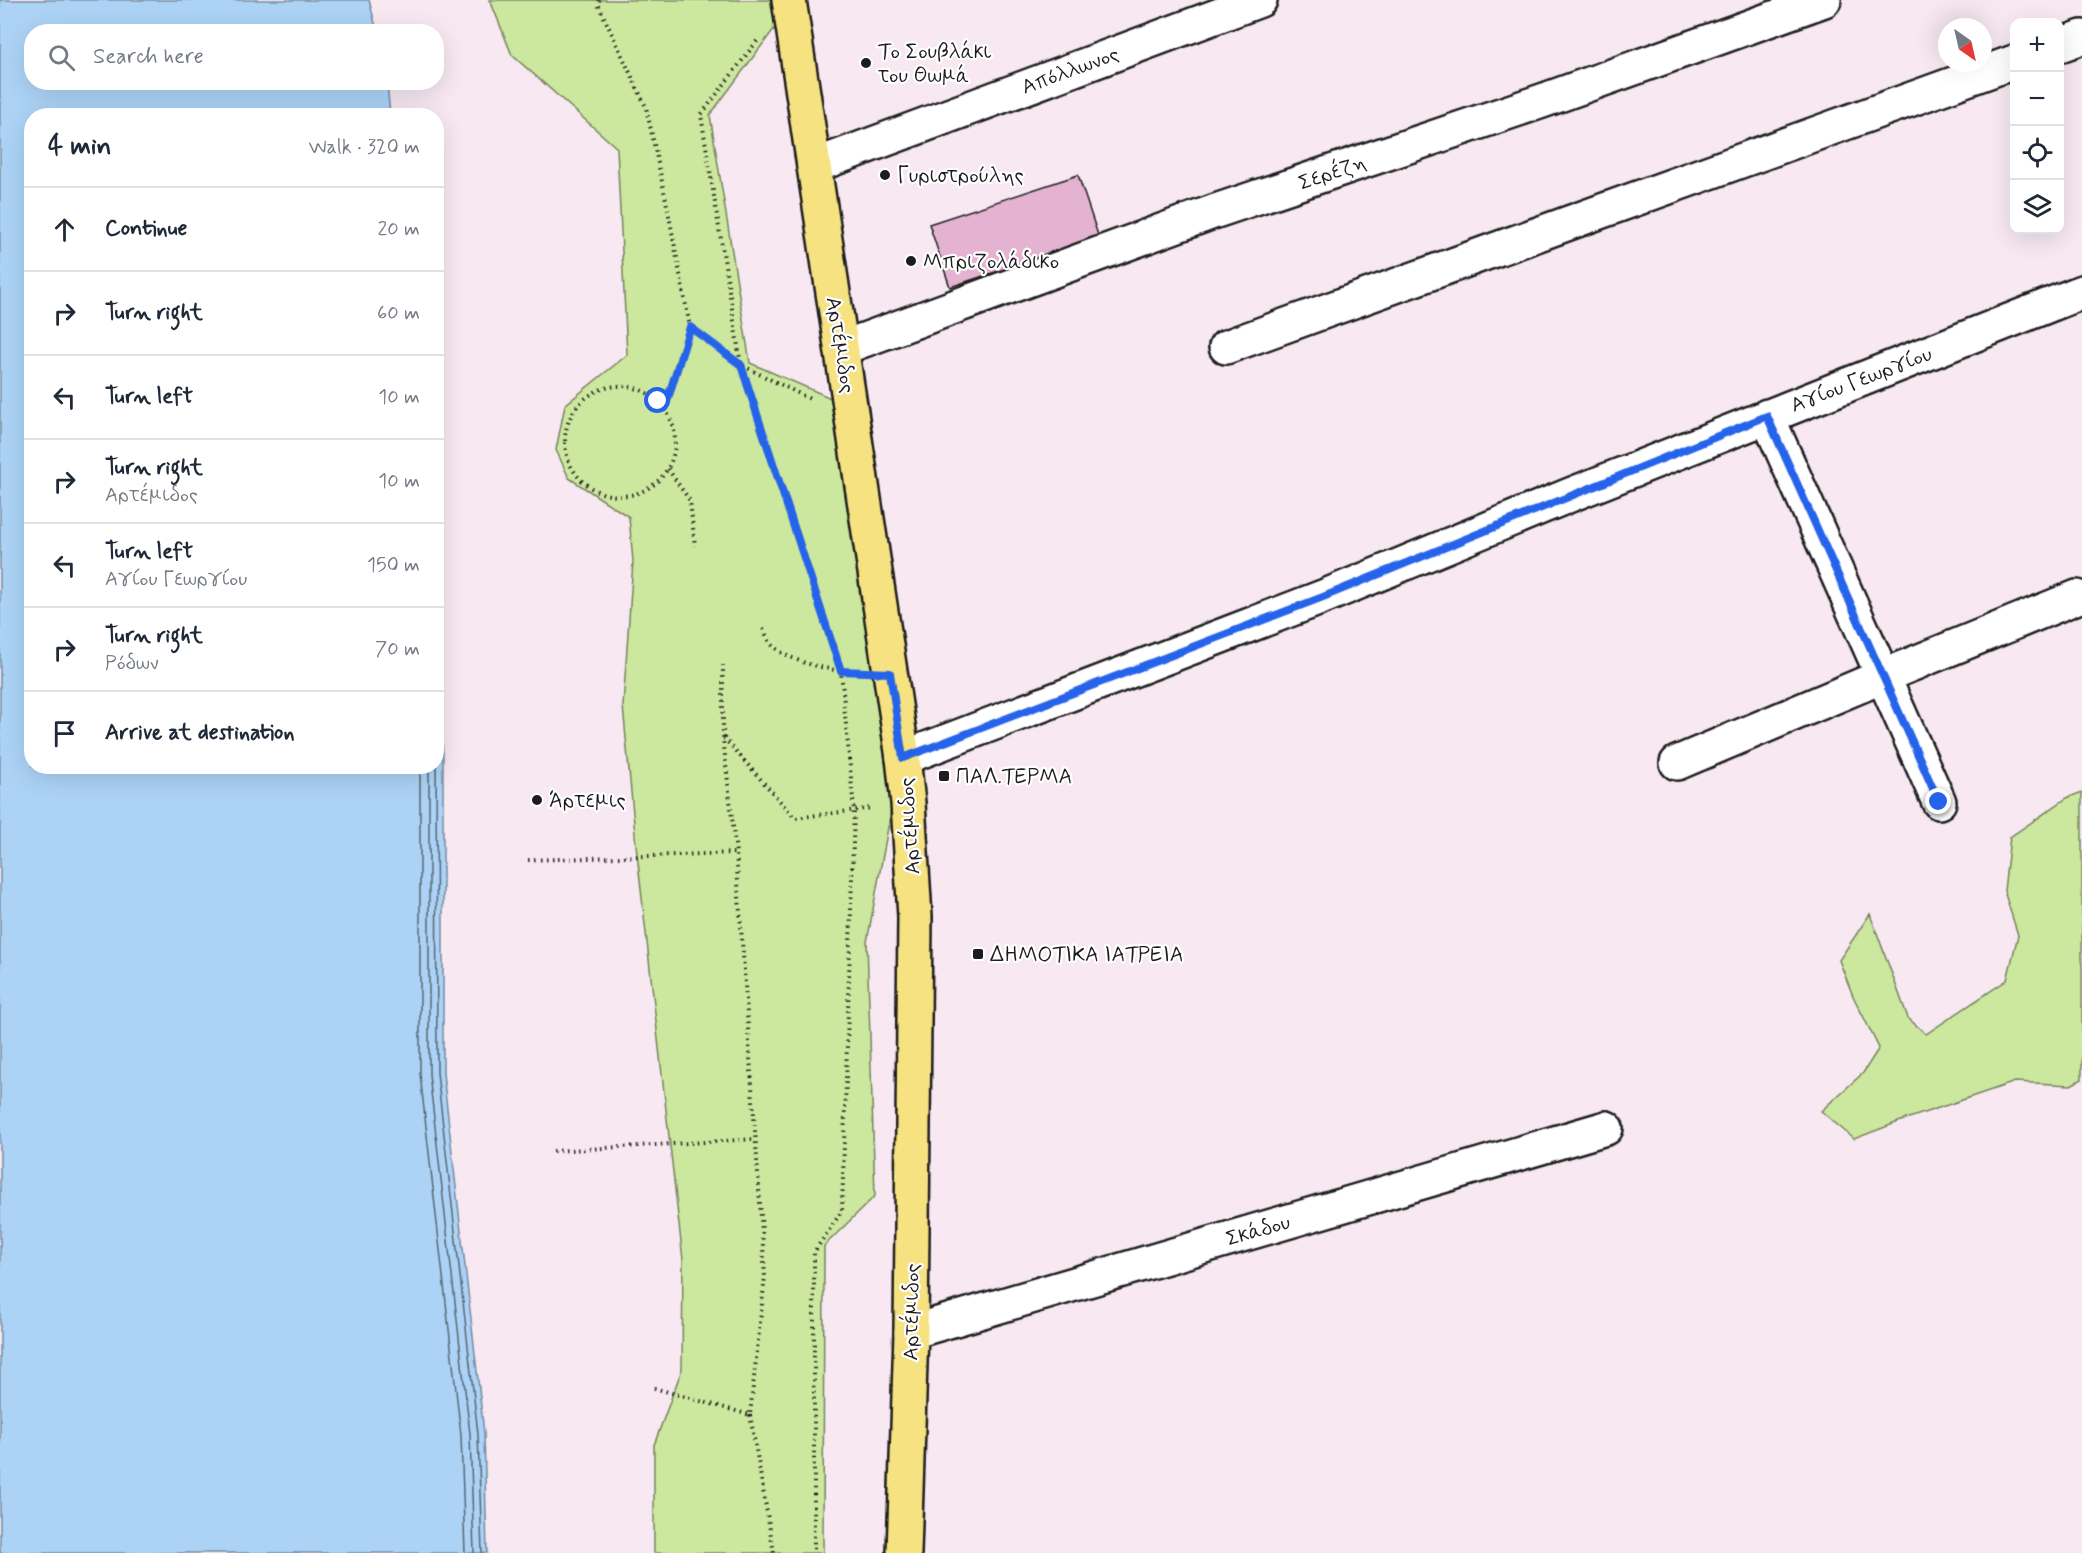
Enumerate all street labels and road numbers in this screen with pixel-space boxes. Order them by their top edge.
street label: Απόλλωνος [1018,40,1123,102]
street label: Σερέζη [1295,147,1370,198]
street label: Αρτέμιδος [819,295,862,395]
street label: Αγίου Γεωργίου [1787,340,1936,420]
street label: Αρτέμιδος [892,776,927,875]
street label: Σκάδου [1223,1208,1294,1253]
street label: Αρτέμιδος [896,1263,927,1361]

